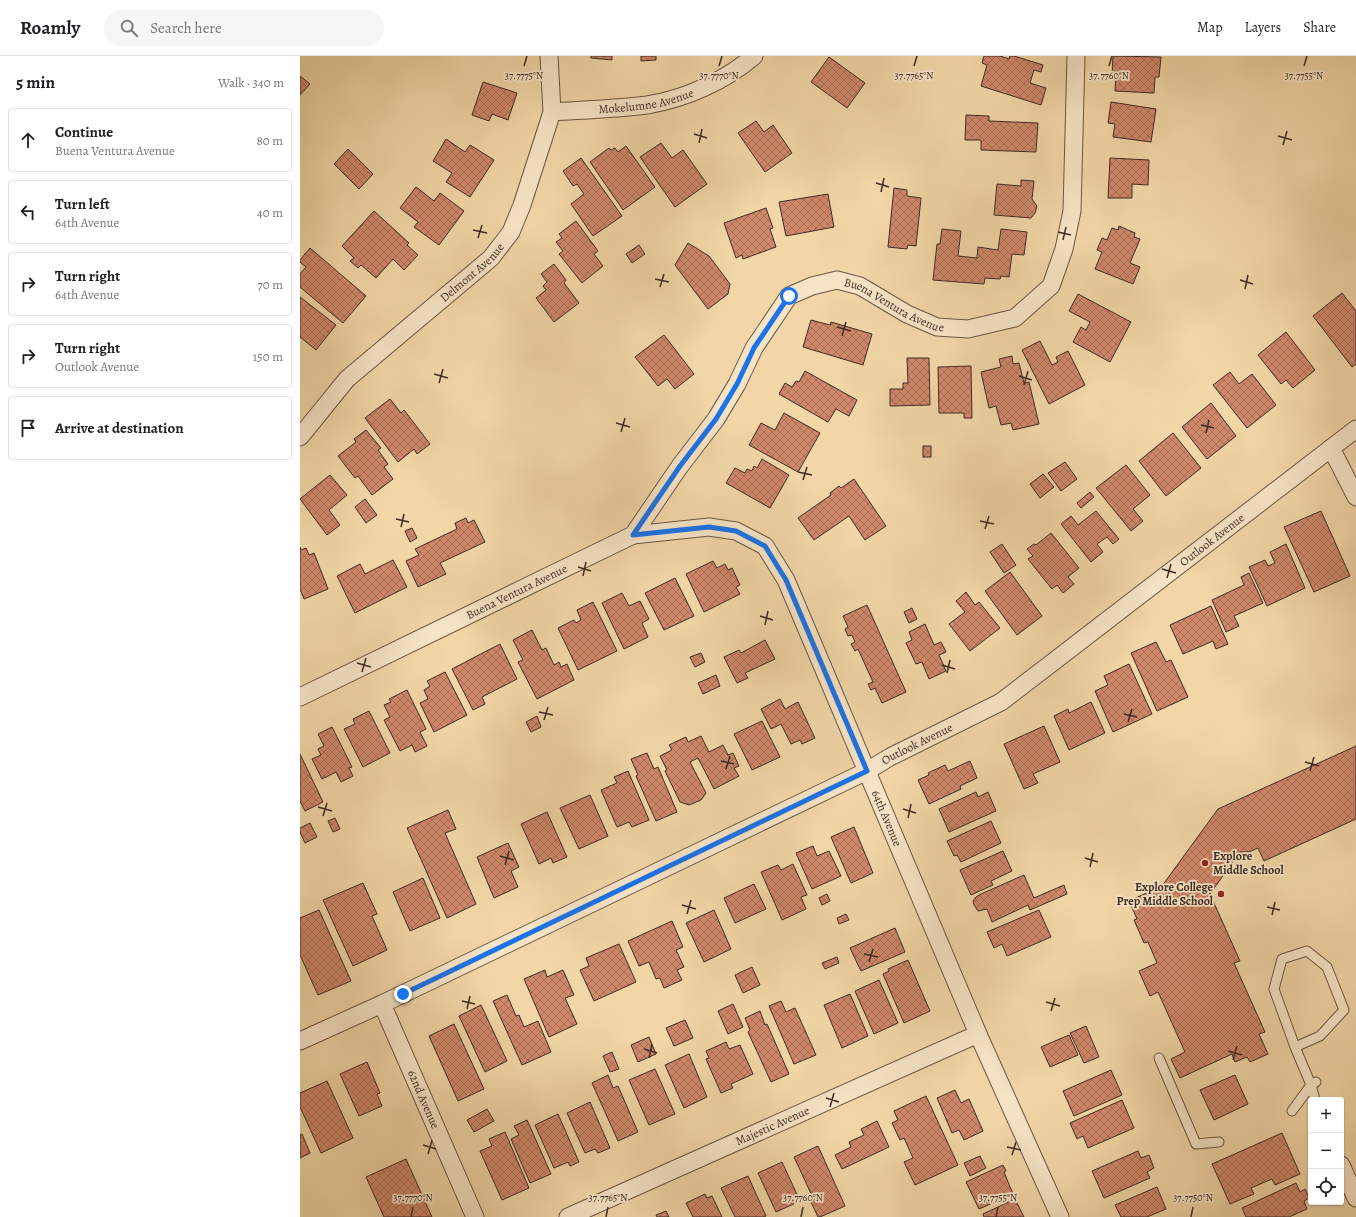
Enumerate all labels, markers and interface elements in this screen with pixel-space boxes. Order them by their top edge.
search box [104,10,384,46]
text: Roamly [20,15,80,41]
icon: search [118,17,140,39]
text: Search here [150,18,222,38]
text: Map [1197,18,1223,37]
text: Layers [1245,18,1281,37]
text: Share [1303,18,1336,37]
text: 37.7775°N [505,69,543,82]
text: 37.7770°N [699,69,739,82]
text: 37.7765°N [895,69,933,82]
text: 37.7760°N [1089,69,1129,82]
text: 37.7755°N [1285,69,1323,82]
text: 5 min [16,71,55,94]
text: Walk · 340 m [218,74,284,91]
street label: Mokelumne Avenue [598,85,696,117]
text: Continue [55,122,113,142]
icon: ahead [17,129,39,151]
text: 80 m [256,132,283,149]
text: Buena Ventura Avenue [55,142,175,159]
text: Turn left [55,194,110,214]
icon: left [17,201,39,223]
text: 40 m [257,204,283,221]
text: 64th Avenue [55,214,119,231]
street label: Delmont Avenue [436,240,508,306]
text: Turn right [55,266,120,286]
icon: right [17,273,39,295]
street label: Buena Ventura Avenue [842,274,945,335]
text: 70 m [257,276,283,293]
text: 64th Avenue [55,286,119,303]
route start [780,287,798,305]
text: Turn right [55,338,120,358]
icon: right [17,345,39,367]
text: 150 m [253,348,283,365]
text: Outlook Avenue [55,358,139,375]
icon: arrive [17,417,39,439]
text: Arrive at destination [55,418,184,438]
street label: Outlook Avenue [1176,510,1248,570]
street label: Buena Ventura Avenue [463,560,570,623]
street label: Outlook Avenue [878,719,955,768]
street label: 64th Avenue [868,788,906,849]
place label: Explore Middle School [1213,848,1285,878]
marker: Explore Middle School [1200,858,1210,868]
place label: Explore College Prep Middle School [1117,879,1214,909]
marker: Explore College Prep Middle School [1216,889,1226,899]
route end [394,985,412,1003]
street label: 62nd Avenue [404,1067,443,1131]
map controls [1308,1097,1344,1205]
button: + [1308,1097,1344,1133]
street label: Majestic Avenue [733,1102,812,1149]
button: − [1308,1133,1344,1169]
button: locate [1308,1169,1344,1205]
text: 37.7770°N [393,1191,433,1204]
text: 37.7765°N [589,1191,627,1204]
text: 37.7760°N [783,1191,823,1204]
text: 37.7755°N [979,1191,1017,1204]
text: 37.7750°N [1173,1191,1213,1204]

